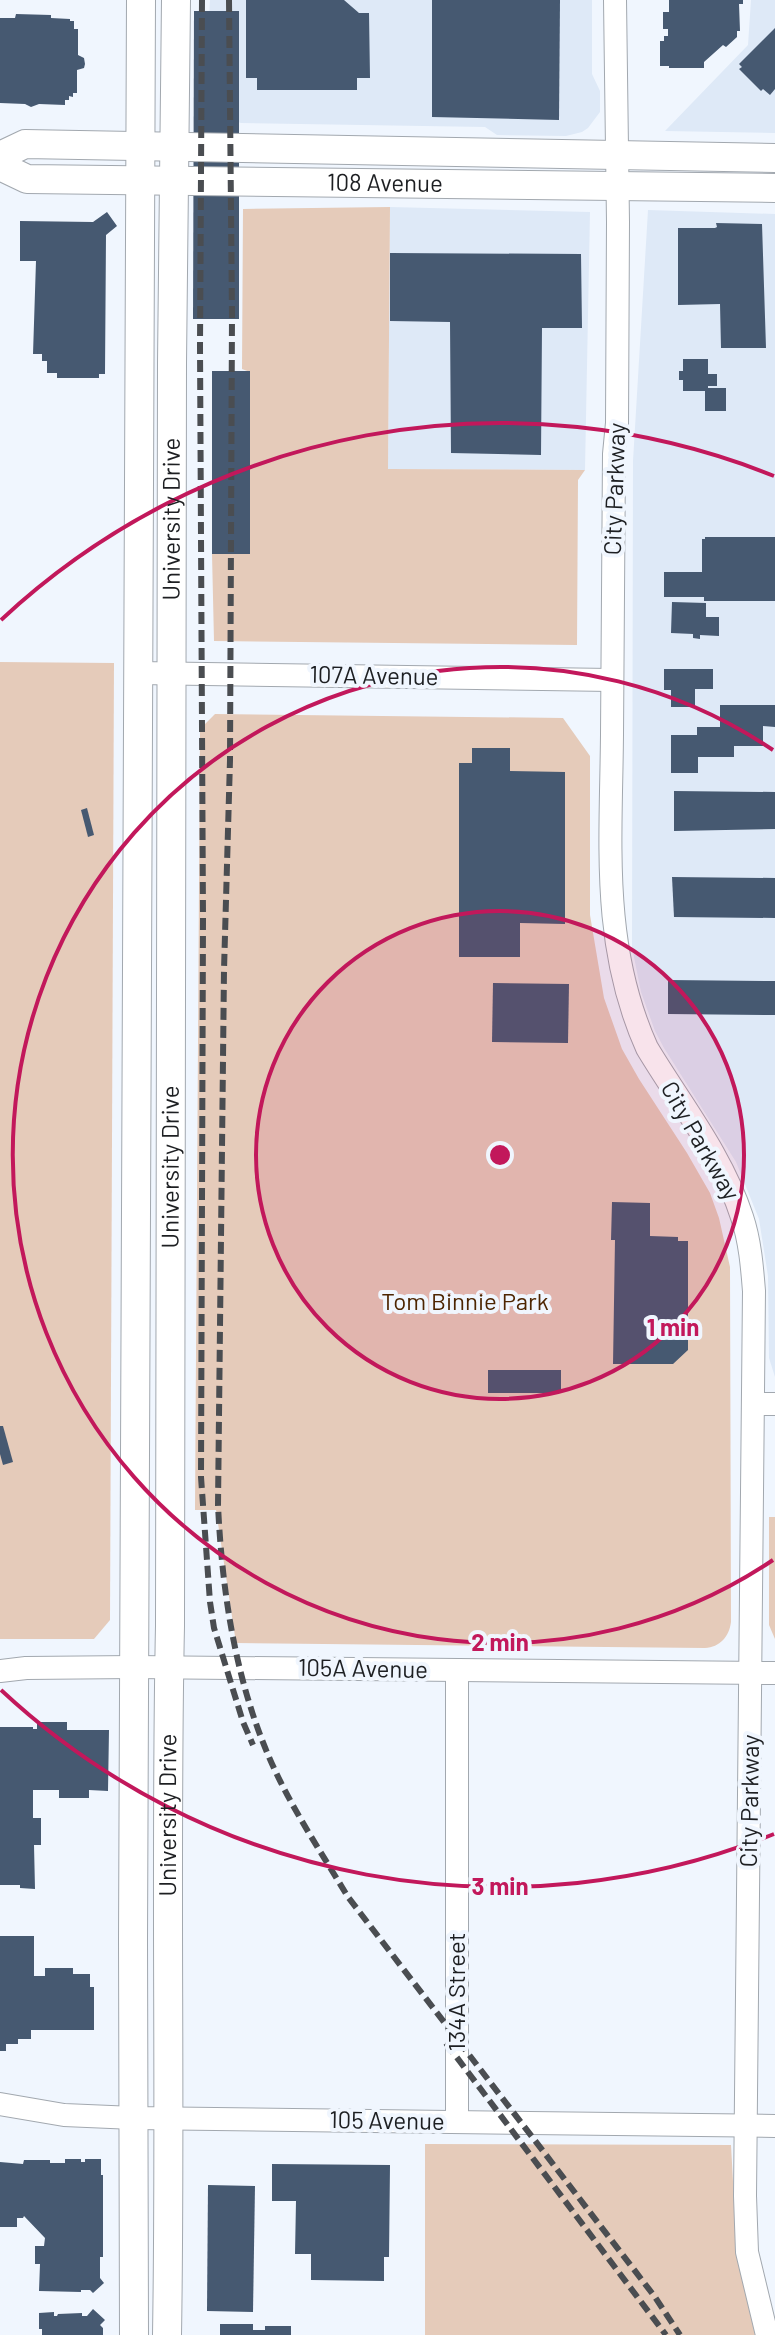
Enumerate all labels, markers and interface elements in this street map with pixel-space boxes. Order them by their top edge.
street label: 108 Avenue [327,167,443,197]
street label: City Parkway [597,422,630,556]
street label: University Drive [156,438,185,601]
street label: 107A Avenue [309,659,439,690]
street label: City Parkway [656,1076,747,1205]
street label: University Drive [155,1086,184,1249]
centre of rings [486,1141,514,1169]
park label: Tom Binnie Park [381,1286,549,1315]
text: 1 min [647,1312,699,1341]
text: 2 min [471,1627,529,1656]
street label: 105A Avenue [298,1652,428,1683]
street label: University Drive [152,1733,181,1896]
street label: City Parkway [733,1734,764,1868]
text: 3 min [471,1871,529,1900]
street label: 134A Street [441,1933,470,2051]
street label: 105 Avenue [329,2104,445,2135]

